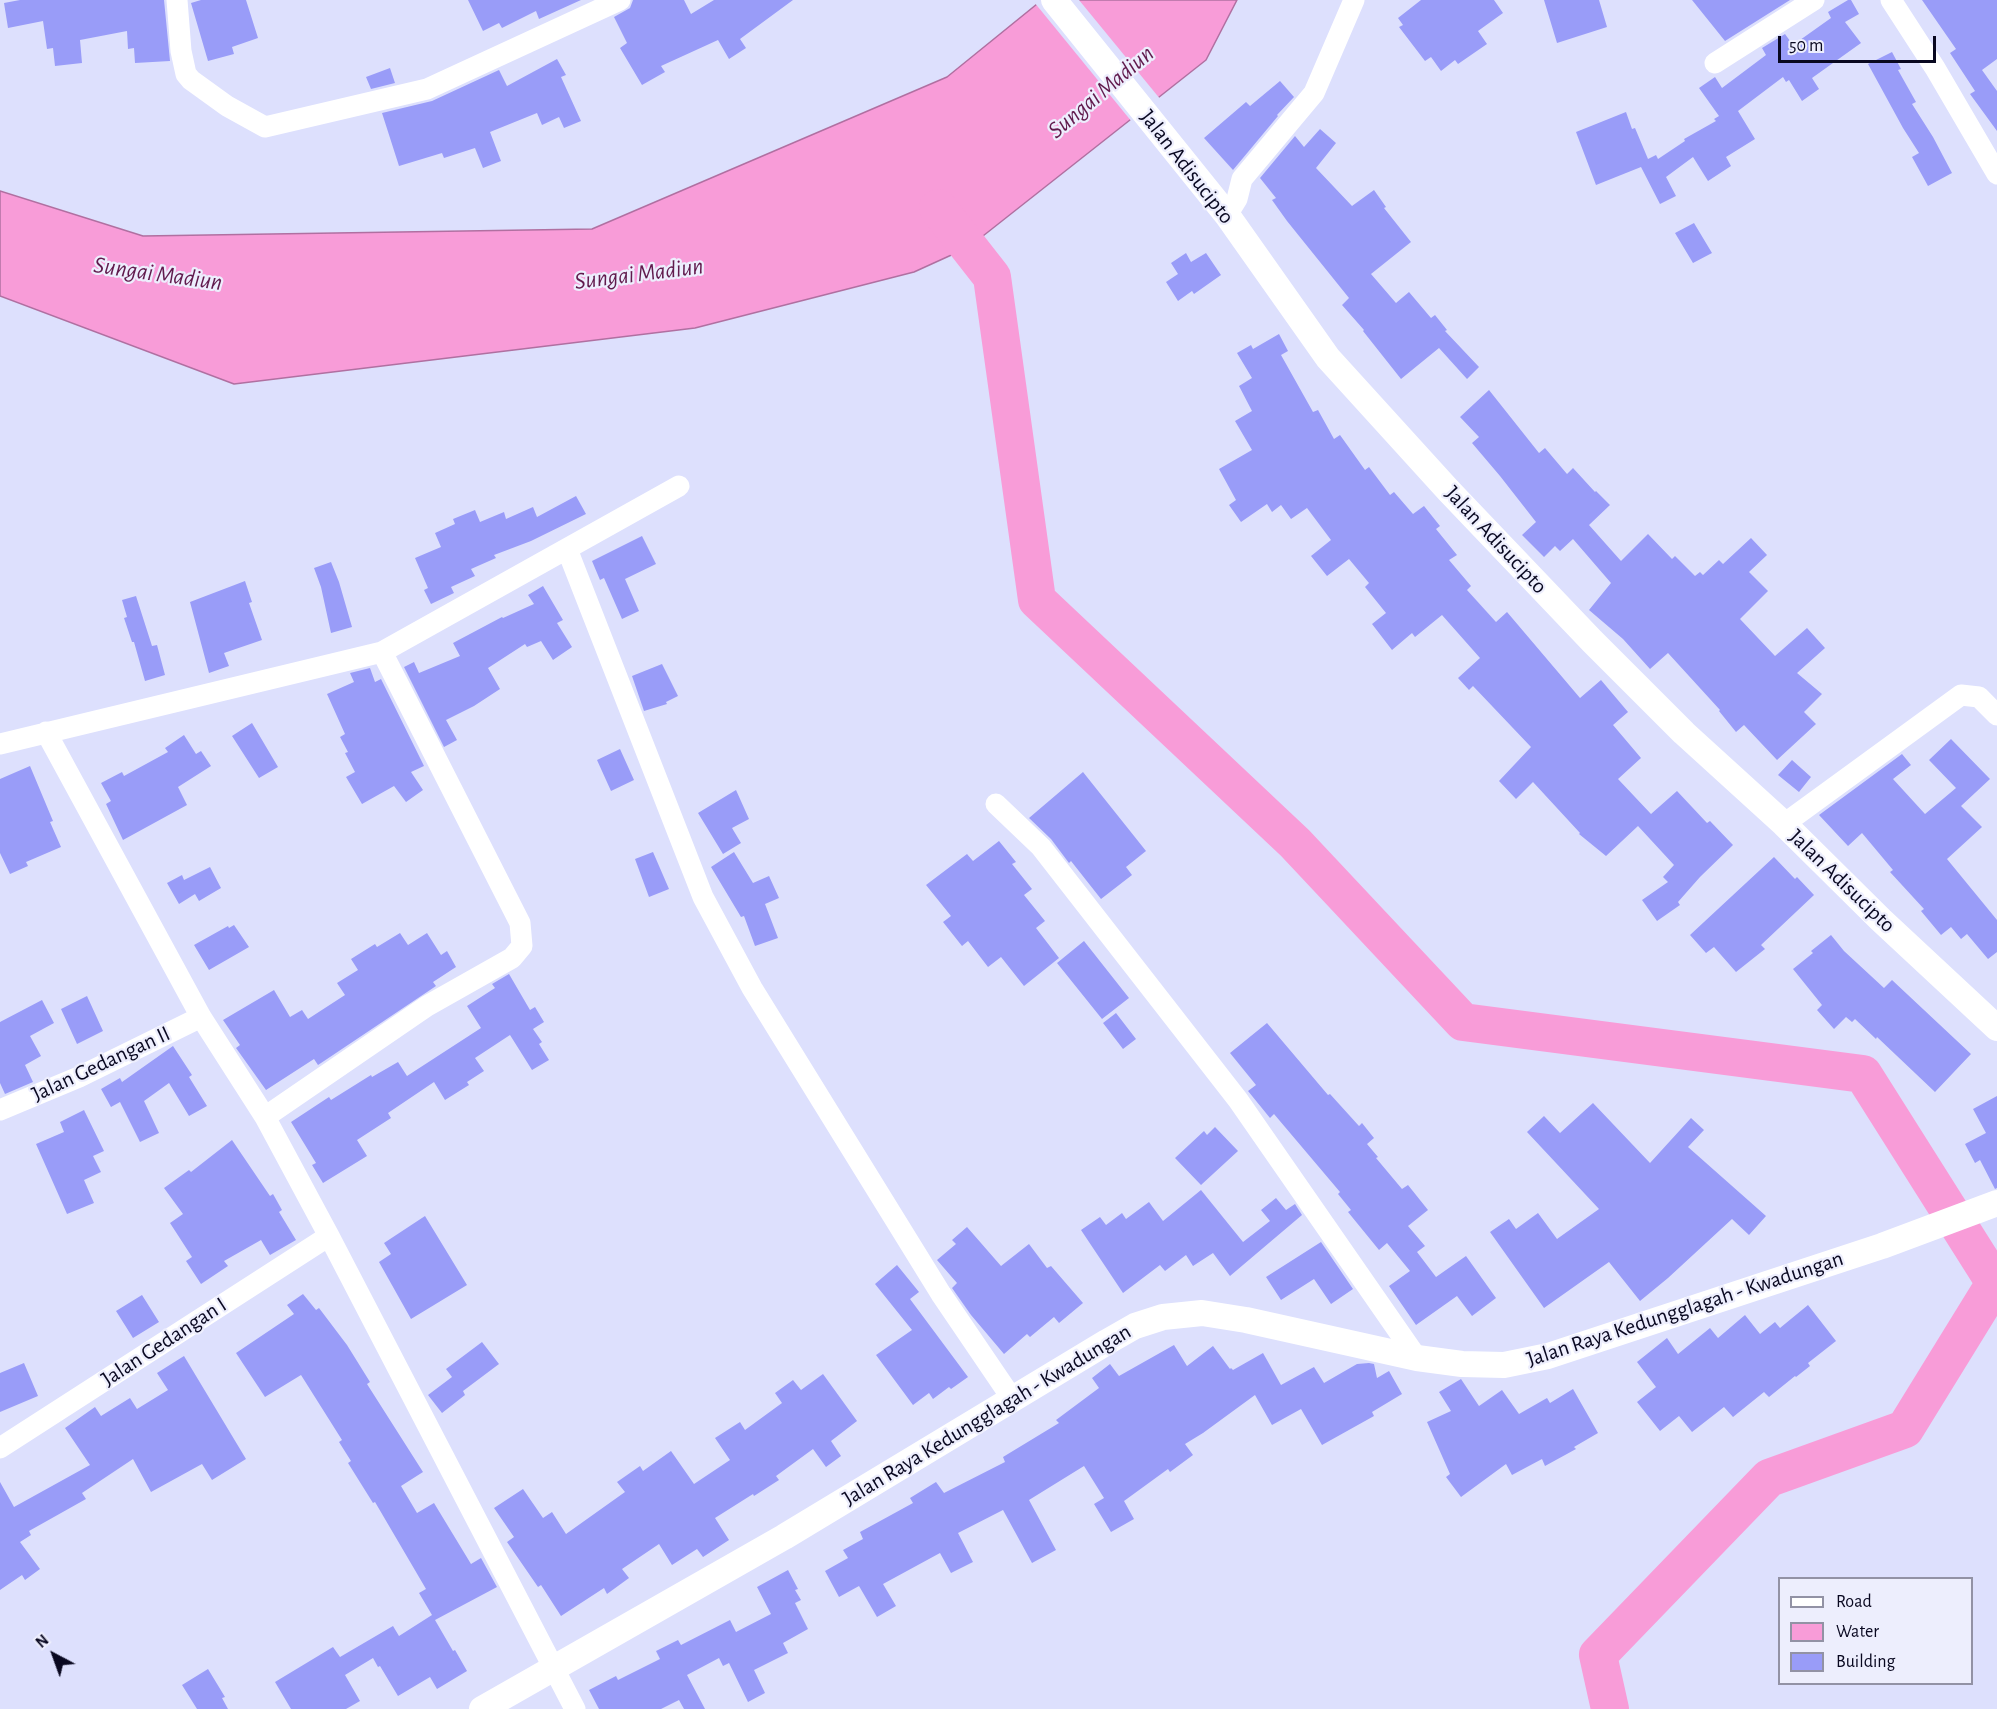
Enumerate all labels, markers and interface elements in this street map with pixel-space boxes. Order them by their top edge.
scale bar [1781,24,1938,62]
text: 50 m [1789,37,1823,55]
water label: Sungai Madiun [1042,39,1160,145]
street label: Jalan Adisucipto [1134,105,1240,229]
water label: Sungai Madiun [92,251,224,297]
water label: Sungai Madiun [573,252,705,296]
street label: Jalan Adisucipto [1439,481,1553,599]
street label: Jalan Adisucipto [1783,824,1901,938]
street label: Jalan Gedangan II [28,1020,174,1108]
street label: Jalan Raya Kedungglagah - Kwadungan [1523,1245,1847,1373]
street label: Jalan Gedangan I [97,1292,231,1392]
street label: Jalan Raya Kedungglagah - Kwadungan [838,1318,1136,1512]
legend [1778,1577,1973,1685]
text: Road [1836,1593,1872,1611]
text: Water [1836,1623,1879,1641]
north arrow [24,1625,84,1685]
text: N [33,1632,52,1651]
text: Building [1836,1653,1895,1671]

